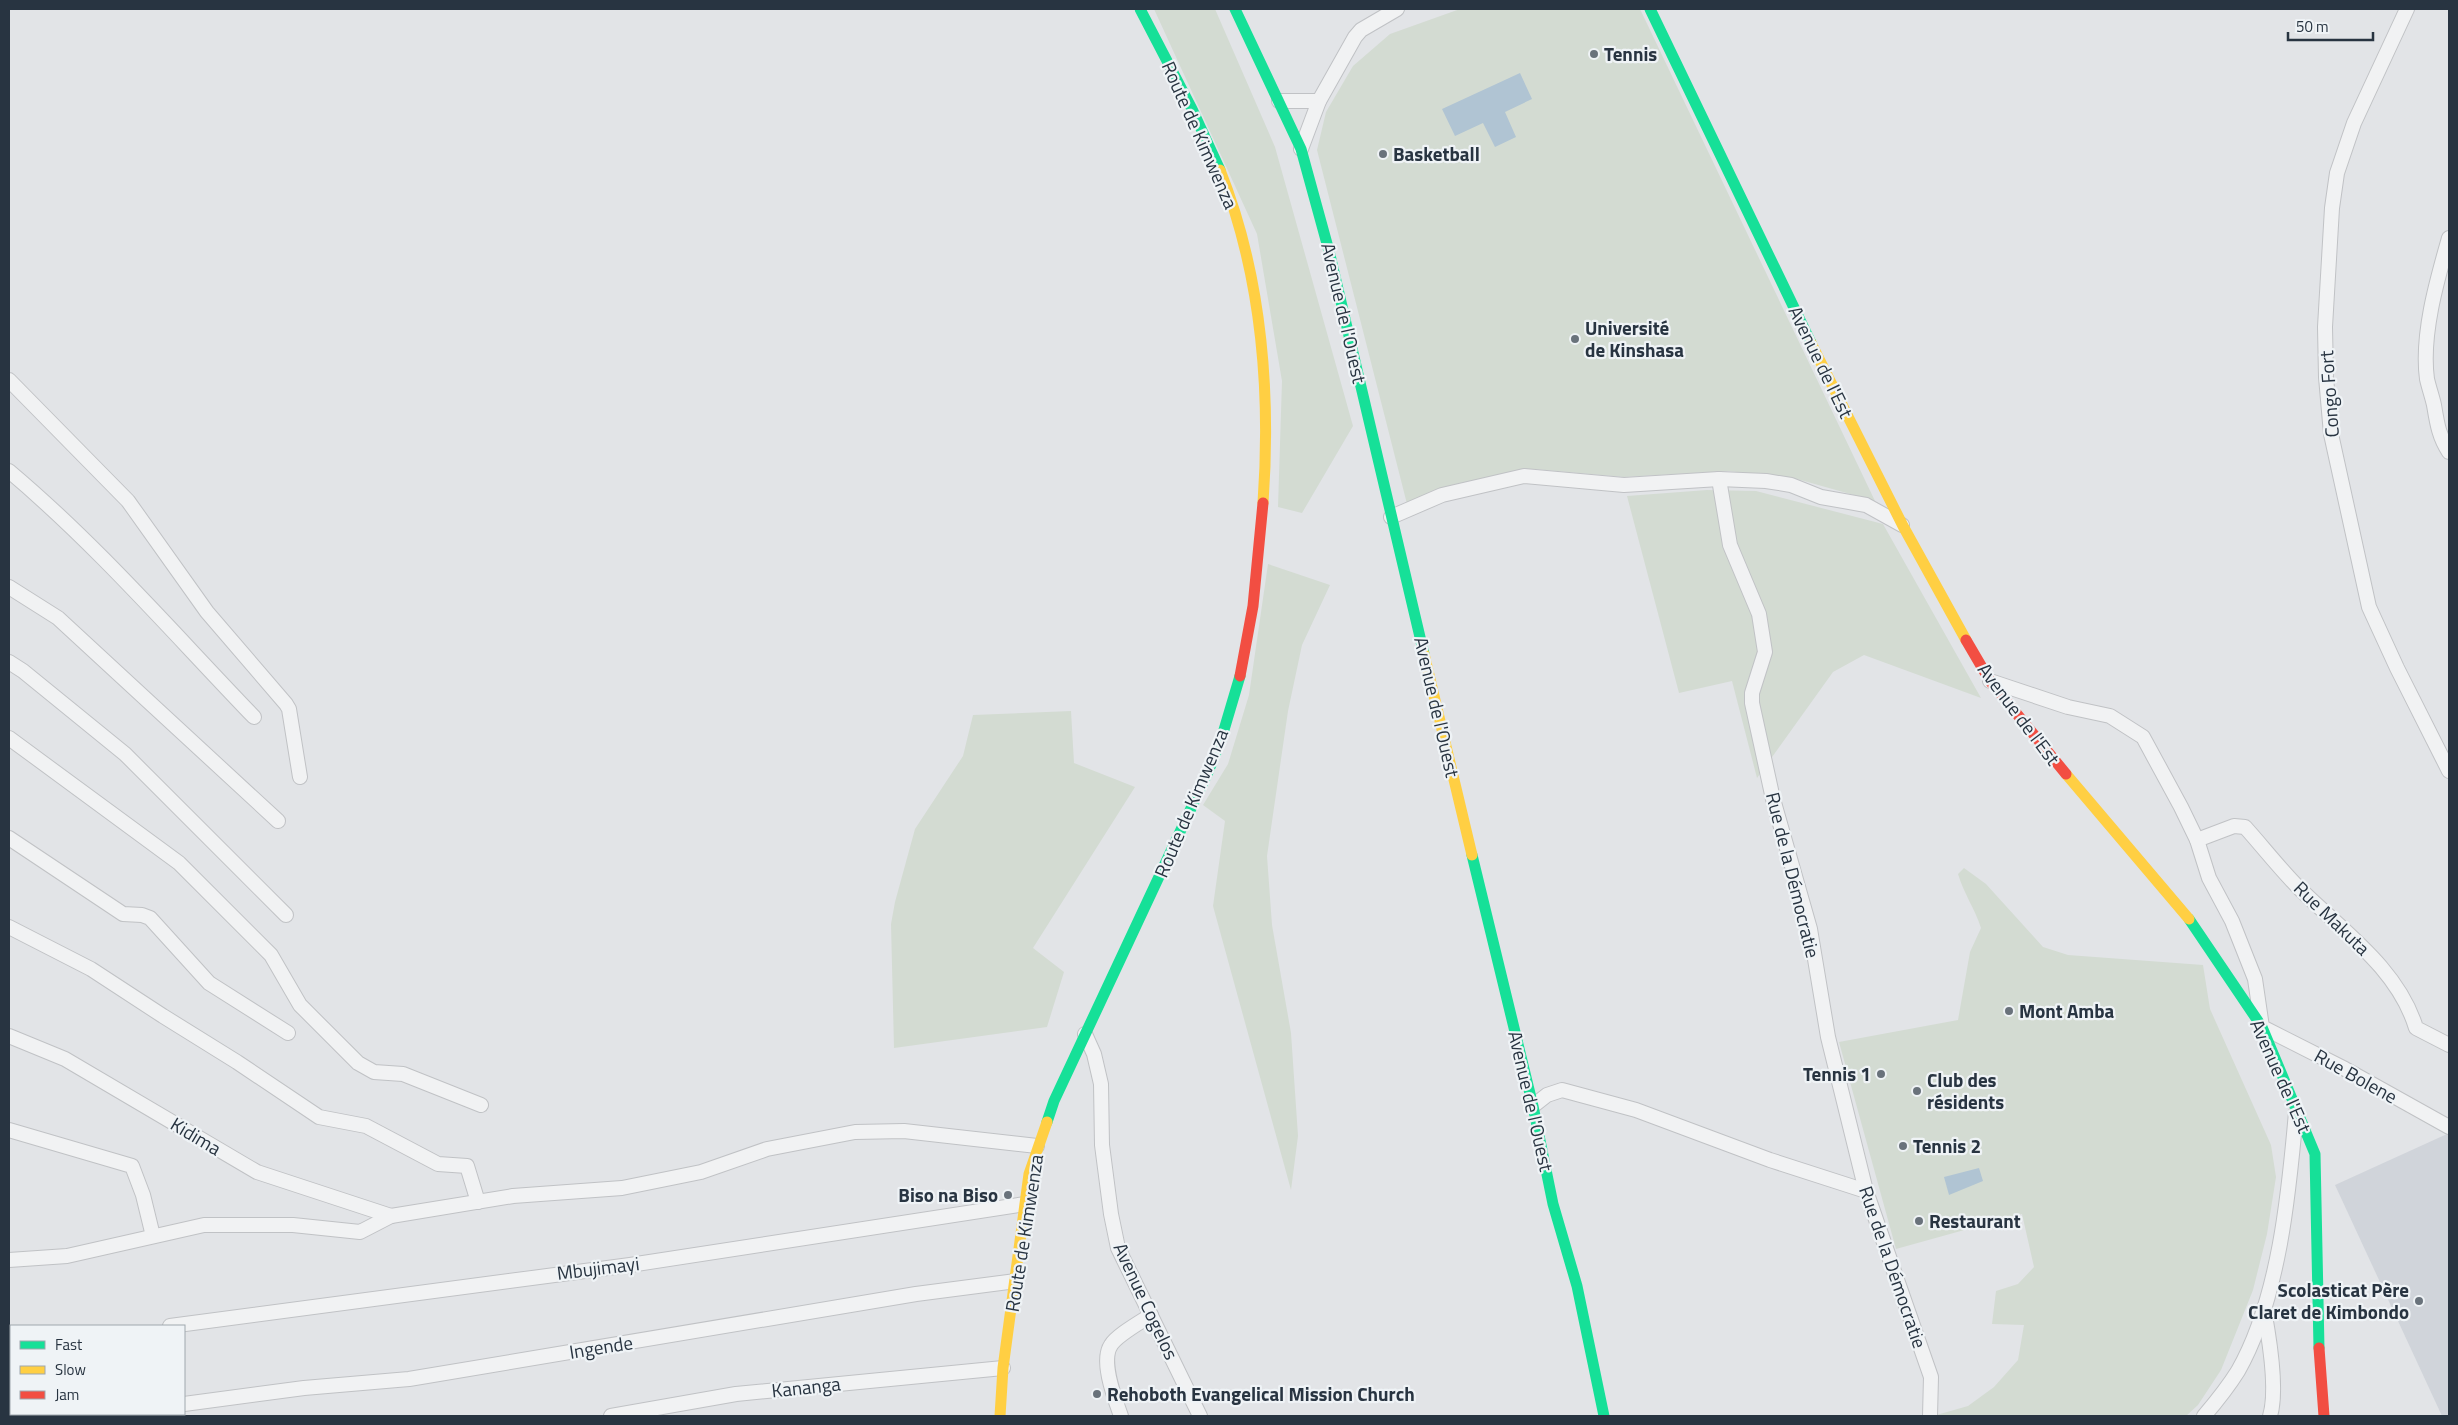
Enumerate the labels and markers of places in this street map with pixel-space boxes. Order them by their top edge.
place label: Tennis [1604,39,1657,68]
marker: Tennis [1588,48,1600,60]
place label: Basketball [1393,139,1480,168]
marker: Basketball [1377,148,1389,160]
place label: Université de Kinshasa [1585,313,1684,364]
marker: Université de Kinshasa [1569,333,1581,345]
place label: Mont Amba [2019,996,2115,1025]
marker: Mont Amba [2003,1005,2015,1017]
place label: Tennis 1 [1803,1059,1871,1088]
place label: Club des résidents [1927,1065,2004,1116]
marker: Tennis 1 [1875,1068,1887,1080]
marker: Club des résidents [1911,1085,1923,1097]
place label: Tennis 2 [1913,1131,1981,1160]
marker: Tennis 2 [1897,1140,1909,1152]
place label: Biso na Biso [898,1180,998,1209]
marker: Biso na Biso [1002,1189,1014,1201]
place label: Restaurant [1929,1206,2021,1235]
marker: Restaurant [1913,1215,1925,1227]
place label: Scolasticat Père Claret de Kimbondo [2248,1275,2409,1326]
marker: Scolasticat Père Claret de Kimbondo [2413,1295,2425,1307]
place label: Rehoboth Evangelical Mission Church [1107,1379,1415,1408]
marker: Rehoboth Evangelical Mission Church [1091,1388,1103,1400]

